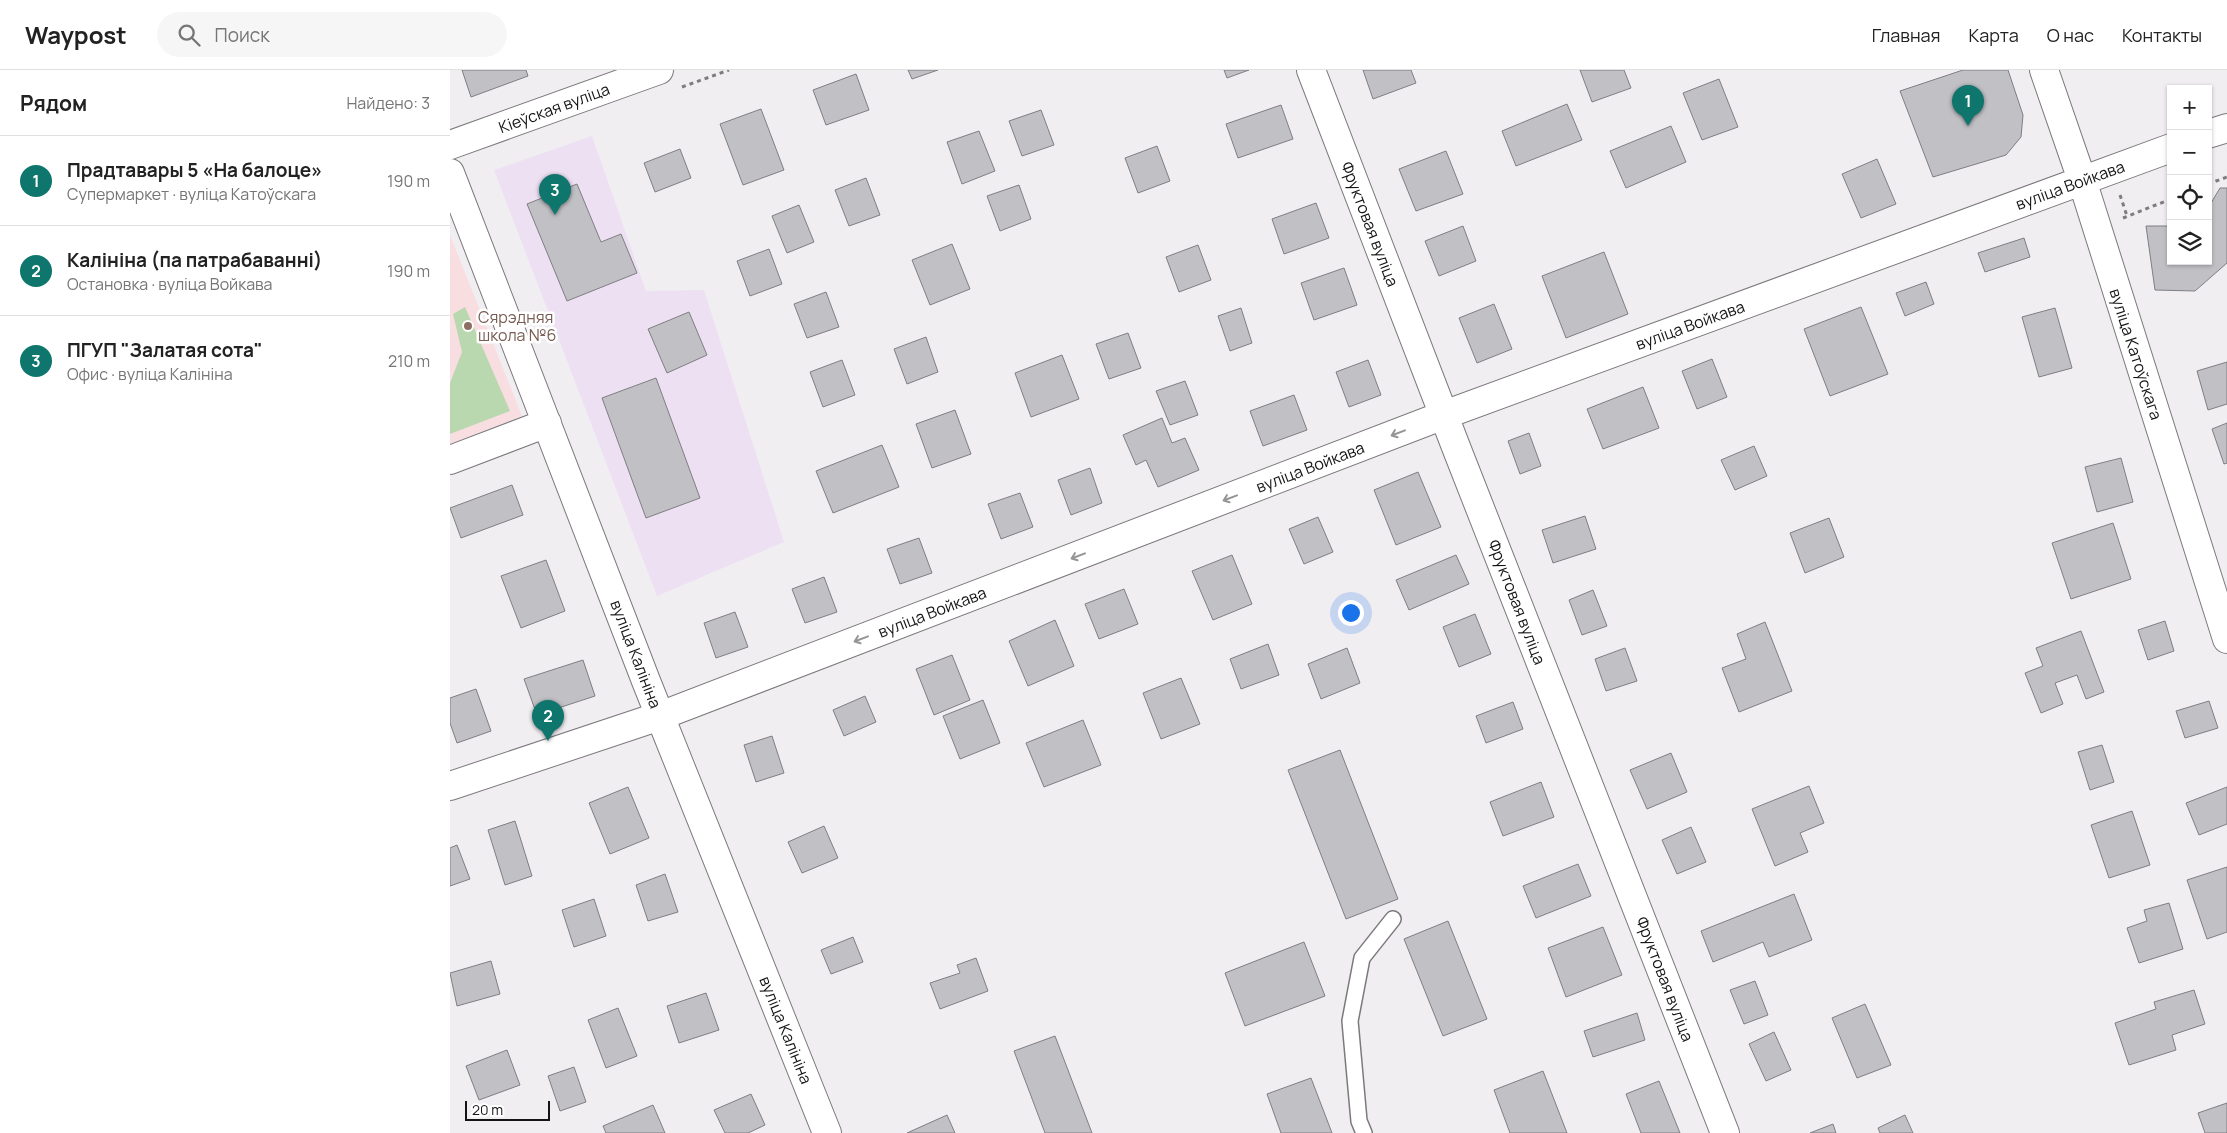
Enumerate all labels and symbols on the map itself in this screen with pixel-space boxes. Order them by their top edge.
street label: Кіеўская вуліца [495,78,613,138]
pin: 1 [1952,85,1984,126]
street label: вуліца Войкава [2013,155,2127,215]
street label: Фруктовая вуліца [1336,158,1404,290]
pin: 3 [539,174,571,215]
street label: вуліца Катоўскага [2104,286,2168,422]
street label: вуліца Войкава [1633,295,1747,355]
place label: Сярэдняя школа №6 [478,306,556,346]
marker: Сярэдняя школа №6 [462,320,474,332]
one-way arrow [1391,429,1406,438]
street label: вуліца Войкава [1253,436,1367,498]
one-way arrow [1223,493,1238,503]
street label: Фруктовая вуліца [1483,536,1551,668]
one-way arrow [1071,552,1086,561]
street label: вуліца Войкава [875,581,989,643]
street label: вуліца Калініна [605,597,667,711]
your location [1338,600,1364,626]
one-way arrow [854,635,869,644]
pin: 2 [532,700,564,741]
street label: Фруктовая вуліца [1631,913,1699,1045]
street label: вуліца Калініна [754,973,818,1087]
scale bar [465,1098,550,1121]

